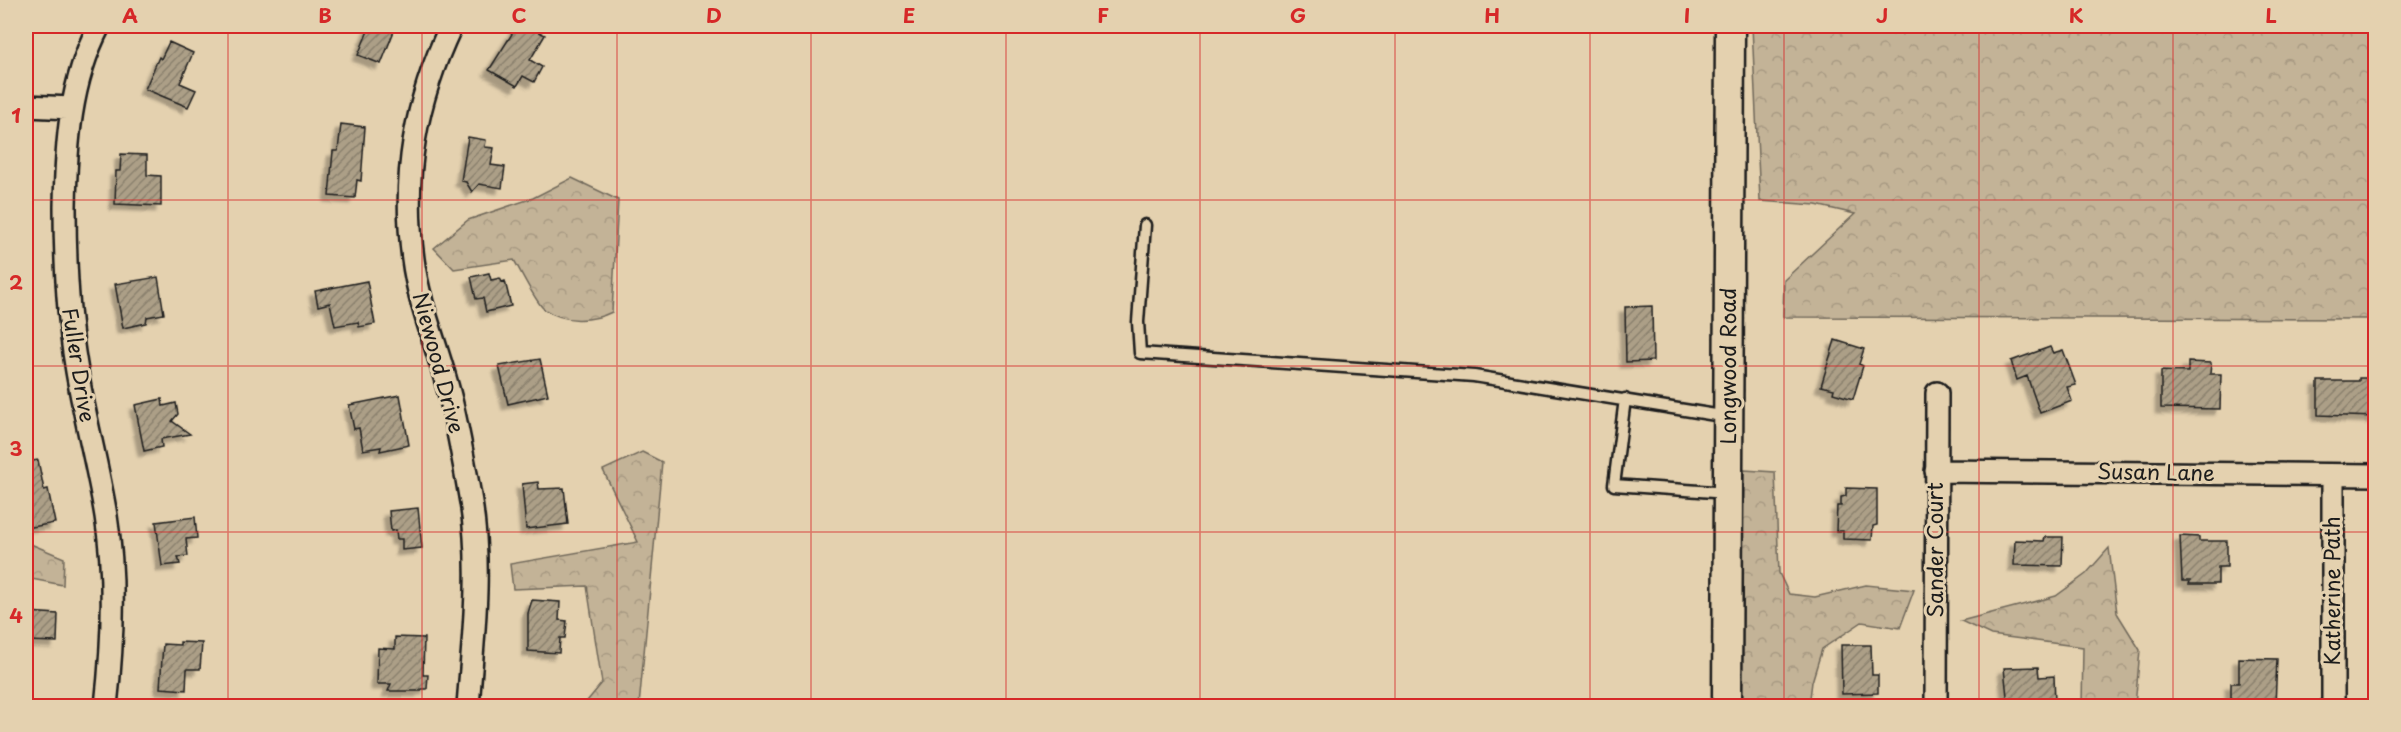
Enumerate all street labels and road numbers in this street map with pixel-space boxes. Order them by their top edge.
street label: Longwood Road [1711,287,1743,445]
street label: Niewood Drive [406,288,474,436]
street label: Fuller Drive [55,305,105,424]
street label: Susan Lane [2097,454,2215,488]
street label: Sander Court [1918,482,1950,618]
street label: Katherine Path [2315,516,2347,666]

